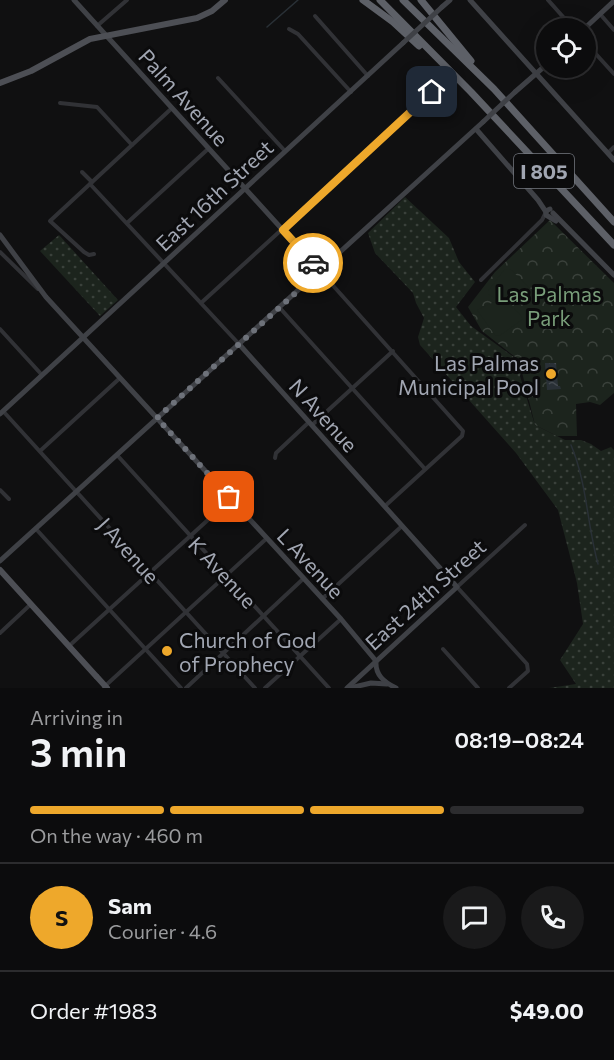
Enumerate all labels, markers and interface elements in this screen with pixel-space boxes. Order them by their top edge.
map controls [536,18,596,78]
button: locate [536,18,596,78]
street label: Palm Avenue [134,43,234,151]
pin [406,66,457,117]
icon: home [415,75,448,108]
street label: East 16th Street [150,134,278,256]
road number: I 805 [514,154,574,188]
courier [283,233,343,293]
icon: car [297,247,330,280]
park label: Las Palmas Park [497,281,601,330]
place label: Las Palmas Municipal Pool [398,350,539,399]
marker: Las Palmas Municipal Pool [544,367,558,381]
street label: N Avenue [285,373,363,457]
pin [203,471,254,522]
icon: bag [212,480,245,513]
street label: J Avenue [93,512,165,588]
street label: L Avenue [273,523,349,603]
street label: K Avenue [184,531,262,613]
street label: East 24th Street [360,533,490,655]
place label: Church of God of Prophecy [179,627,316,676]
marker: Church of God of Prophecy [160,644,174,658]
text: Arriving in [30,705,123,729]
text: 08:19–08:24 [455,726,584,753]
text: 3 min [30,727,127,775]
text: On the way · 460 m [30,823,203,847]
button: chat [443,886,506,949]
button: phone [521,886,584,949]
text: Sam [108,892,152,919]
text: S [55,904,68,931]
text: Courier · 4.6 [108,919,217,943]
text: Order #1983 [30,997,157,1024]
text: $49.00 [510,997,584,1024]

